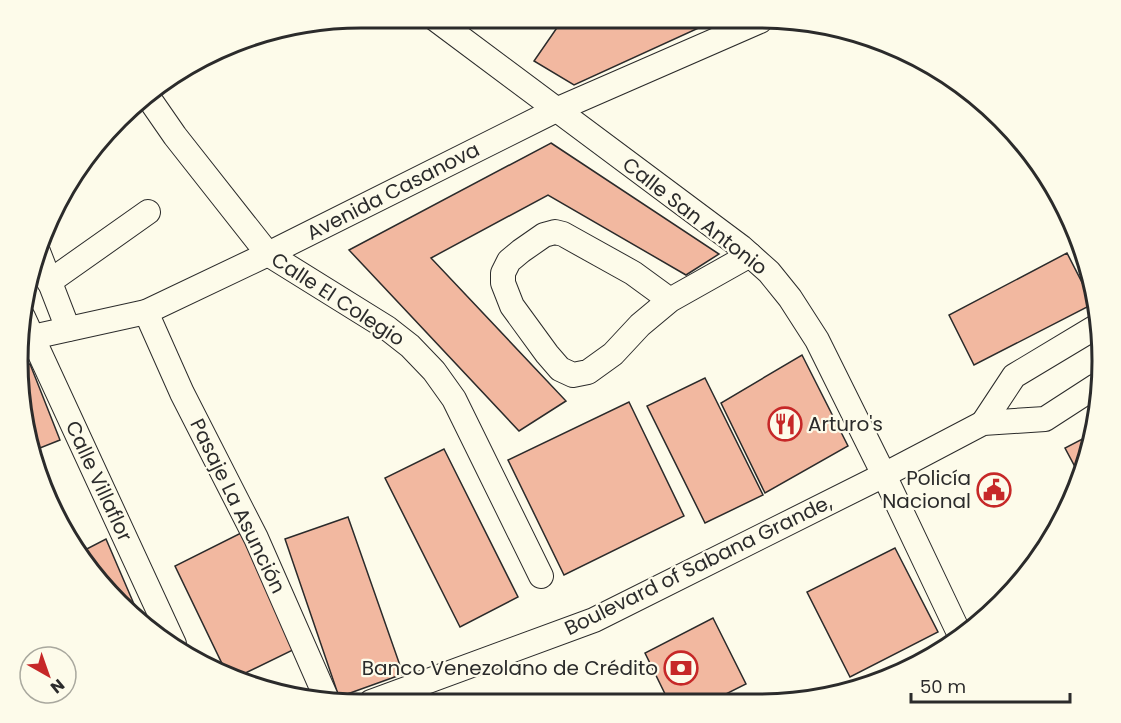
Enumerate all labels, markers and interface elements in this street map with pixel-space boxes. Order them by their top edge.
street label: Avenida Casanova [302,135,484,247]
street label: Calle San Antonio [617,151,773,281]
street label: Calle El Colegio [266,245,410,353]
restaurant icon: Arturo's [767,406,803,442]
place label: Arturo's [808,410,883,438]
street label: Pasaje La Asunción [183,414,293,598]
street label: Calle Villaflor [59,416,139,546]
place label: Policía Nacional [882,464,971,515]
public building icon: Policía Nacional [976,472,1012,508]
street label: Boulevard of Sabana Grande, [560,488,836,642]
north arrow [18,645,78,705]
bank icon: Banco Venezolano de Crédito [663,650,699,686]
place label: Banco Venezolano de Crédito [362,654,658,682]
scale bar [911,666,1070,704]
text: N [45,673,69,699]
text: 50 m [920,674,966,699]

